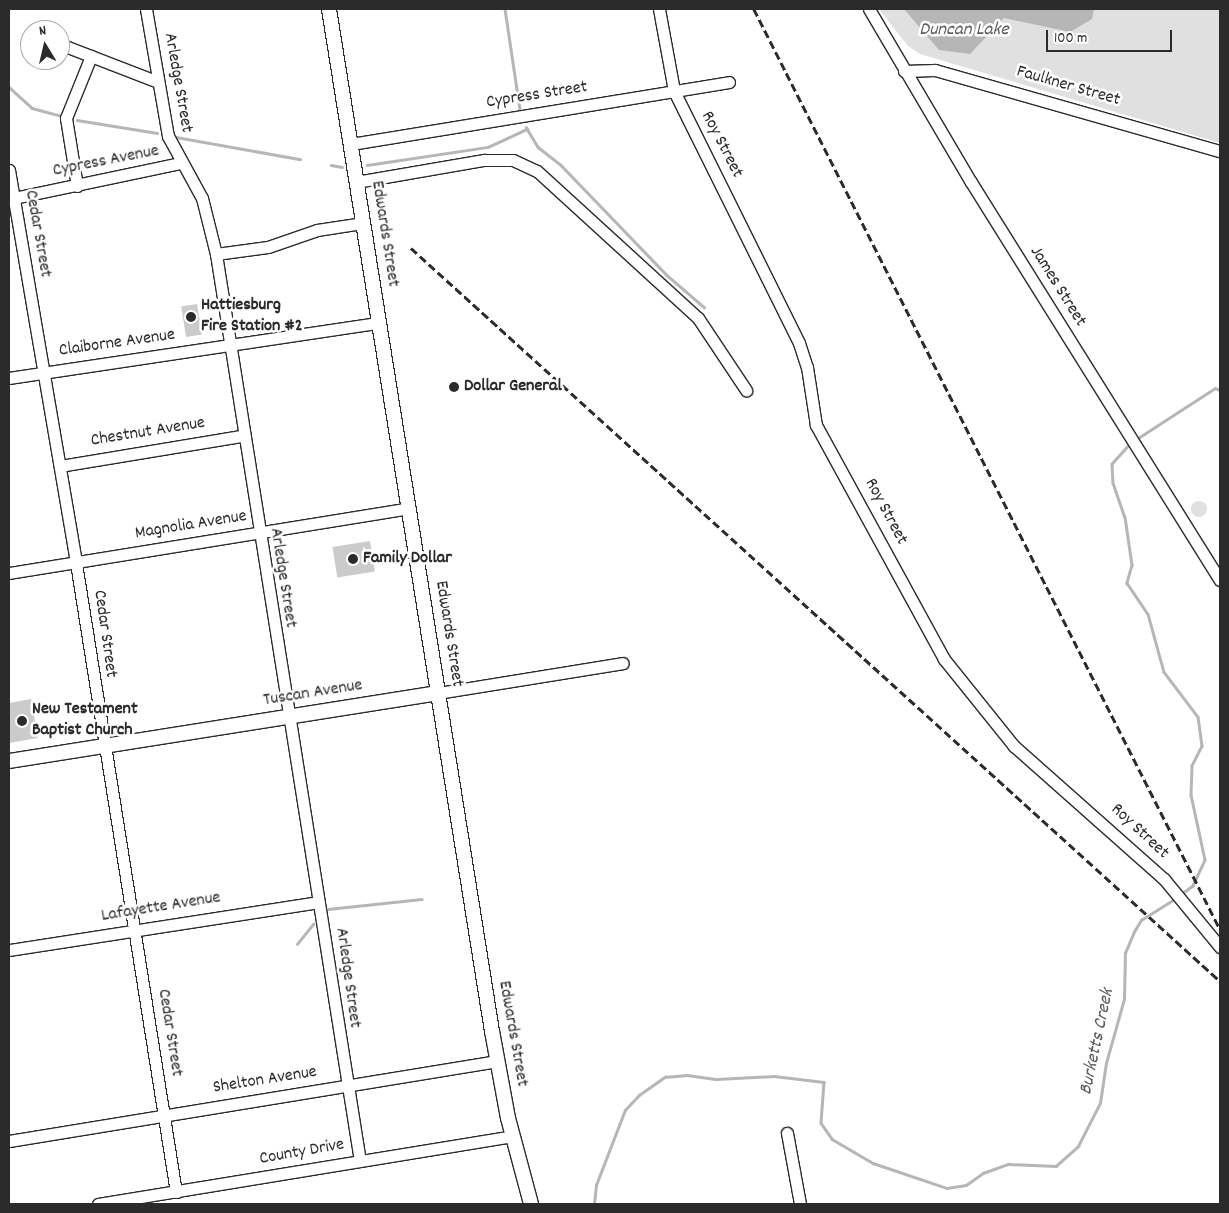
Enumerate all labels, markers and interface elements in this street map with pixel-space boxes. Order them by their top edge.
north arrow [20,20,70,70]
water label: Duncan Lake [919,20,1009,42]
scale bar [1049,20,1175,52]
text: N [38,21,48,42]
text: 100 m [1054,28,1087,50]
street label: Arledge Street [158,31,196,135]
street label: Faulkner Street [1014,62,1122,112]
street label: Cypress Street [485,77,589,115]
street label: Roy Street [695,108,747,182]
street label: Cypress Avenue [51,141,161,183]
street label: Edwards Street [365,179,403,289]
street label: Cedar Street [19,189,55,279]
street label: James Street [1024,243,1090,331]
place label: Hattiesburg Fire Station #2 [201,296,303,338]
marker: Hattiesburg Fire Station #2 [185,311,197,323]
street label: Claiborne Avenue [58,325,176,363]
place label: Dollar General [464,376,562,398]
marker: Dollar General [448,381,460,393]
street label: Chestnut Avenue [89,413,207,453]
street label: Roy Street [859,475,911,549]
street label: Magnolia Avenue [134,507,248,545]
street label: Arledge Street [263,527,301,629]
place label: Family Dollar [363,548,452,570]
marker: Family Dollar [347,553,359,565]
street label: Edwards Street [429,579,467,689]
street label: Cedar Street [87,589,121,679]
street label: Tuscan Avenue [262,676,364,712]
place label: New Testament Baptist Church [32,700,138,742]
marker: New Testament Baptist Church [16,715,28,727]
street label: Roy Street [1105,800,1173,864]
street label: Lafayette Avenue [100,888,222,928]
street label: Arledge Street [329,927,365,1029]
street label: Edwards Street [492,979,532,1089]
water label: Burketts Creek [1076,987,1120,1097]
street label: Cedar Street [151,988,187,1078]
street label: Shelton Avenue [212,1062,318,1100]
street label: County Drive [258,1135,346,1171]

